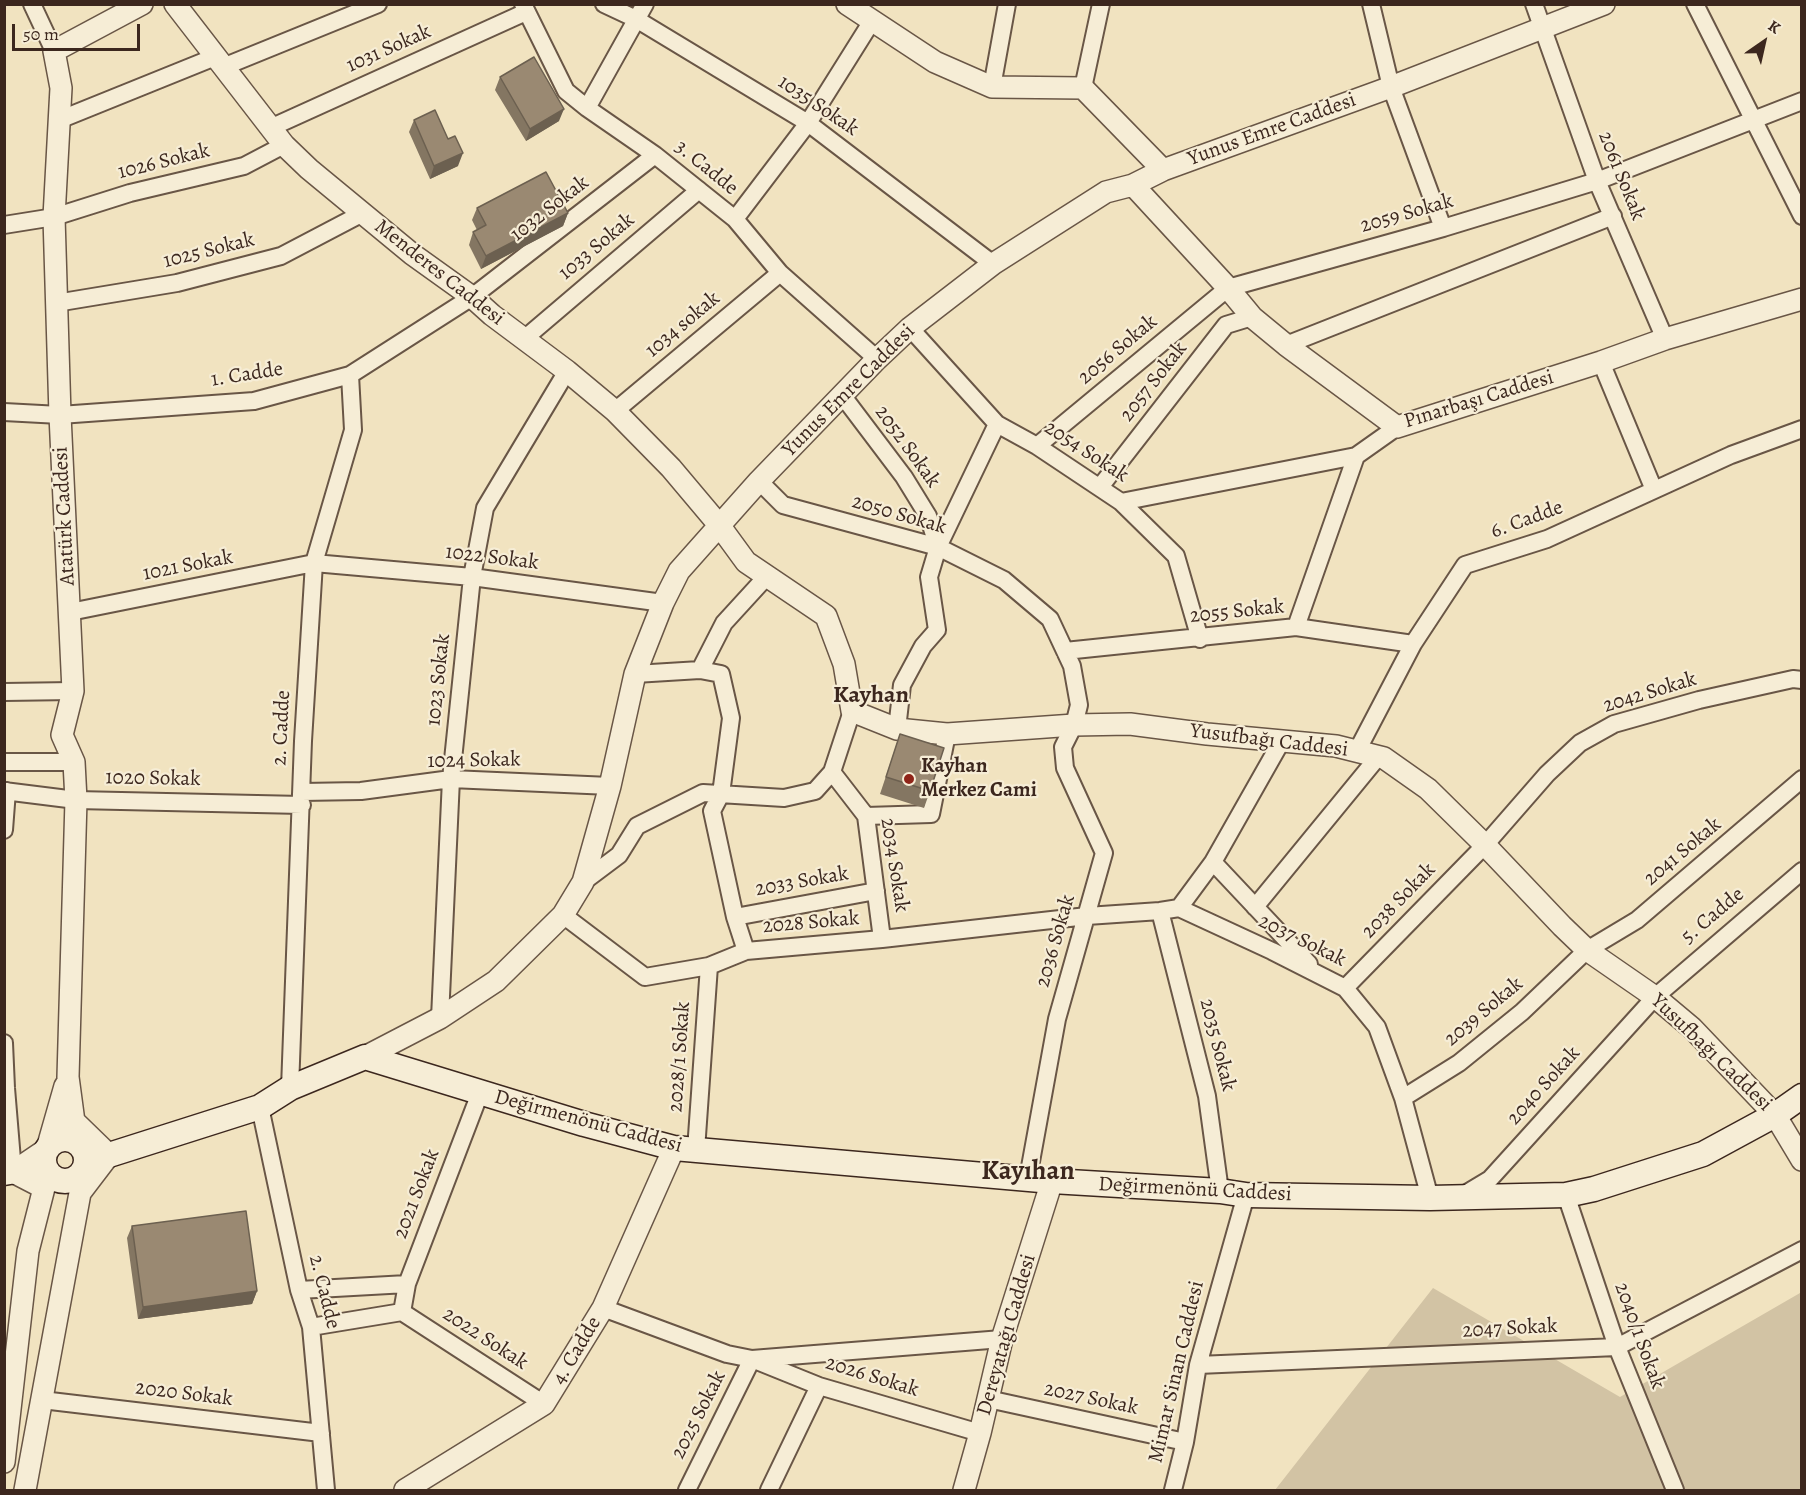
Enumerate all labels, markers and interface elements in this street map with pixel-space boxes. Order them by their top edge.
scale bar [15,12,142,50]
north arrow [1734,12,1794,72]
text: K [1764,15,1785,39]
street label: 1031 Sokak [343,19,435,79]
text: 50 m [23,22,59,46]
street label: 1035 Sokak [773,70,863,142]
street label: Yunus Emre Caddesi [1184,88,1360,172]
street label: 2061 Sokak [1592,128,1650,224]
street label: 3. Cadde [669,135,743,201]
street label: 1026 Sokak [116,138,212,186]
street label: 1032 Sokak [506,171,594,247]
street label: 2059 Sokak [1358,189,1456,239]
street label: 1033 Sokak [554,208,640,286]
street label: Menderes Caddesi [369,214,509,332]
street label: 1025 Sokak [161,228,257,274]
street label: 1034 sokak [640,286,726,364]
street label: 2056 Sokak [1073,310,1163,390]
street label: Yunus Emre Caddesi [777,319,921,463]
street label: 2057 Sokak [1115,337,1193,427]
street label: 1. Cadde [209,357,285,393]
street label: Pınarbaşı Caddesi [1401,365,1557,435]
street label: 2052 Sokak [869,401,945,493]
street label: 2054 Sokak [1039,415,1133,489]
street label: Atatürk Caddesi [49,446,81,586]
street label: 2050 Sokak [849,490,949,540]
street label: 6. Cadde [1487,495,1567,545]
street label: 1022 Sokak [444,540,540,576]
street label: 1021 Sokak [141,545,235,587]
street label: 2055 Sokak [1189,595,1285,629]
street label: 1023 Sokak [422,633,456,727]
street label: 2042 Sokak [1600,667,1700,719]
district label: Kayhan [833,682,909,710]
street label: 2. Cadde [267,690,297,766]
street label: Yusufbağı Caddesi [1189,719,1349,763]
street label: 1024 Sokak [427,748,521,774]
place label: Kayhan Merkez Cami [921,754,1037,804]
street label: 1020 Sokak [105,766,201,792]
marker: Kayhan Merkez Cami [902,772,916,786]
street label: 2041 Sokak [1639,812,1727,892]
street label: 2034 Sokak [874,816,914,914]
street label: 2038 Sokak [1357,858,1441,944]
street label: 2033 Sokak [753,861,851,903]
street label: 5. Cadde [1676,882,1750,950]
street label: 2036 Sokak [1031,892,1081,990]
street label: 2028 Sokak [762,906,860,940]
street label: 2037 Sokak [1254,909,1350,973]
street label: 2039 Sokak [1440,972,1528,1052]
street label: Yusufbağı Caddesi [1645,989,1777,1117]
street label: 2035 Sokak [1193,996,1241,1094]
street label: 2028/1 Sokak [664,1001,696,1113]
street label: 2040 Sokak [1502,1041,1586,1131]
street label: Değirmenönü Caddesi [491,1085,685,1159]
street label: 2021 Sokak [388,1146,446,1242]
district label: Kayıhan [981,1156,1075,1188]
street label: Değirmenönü Caddesi [1098,1172,1292,1208]
street label: Dereyatağı Caddesi [972,1251,1042,1419]
street label: 2. Cadde [303,1252,345,1332]
street label: Mimar Sinan Caddesi [1144,1279,1210,1465]
street label: 2040/1 Sokak [1608,1279,1670,1393]
street label: 2022 Sokak [438,1302,532,1376]
street label: 4. Cadde [547,1312,607,1390]
street label: 2047 Sokak [1462,1314,1558,1344]
street label: 2026 Sokak [822,1351,922,1403]
street label: 2025 Sokak [666,1367,732,1463]
street label: 2020 Sokak [134,1376,234,1412]
street label: 2027 Sokak [1042,1377,1140,1421]

